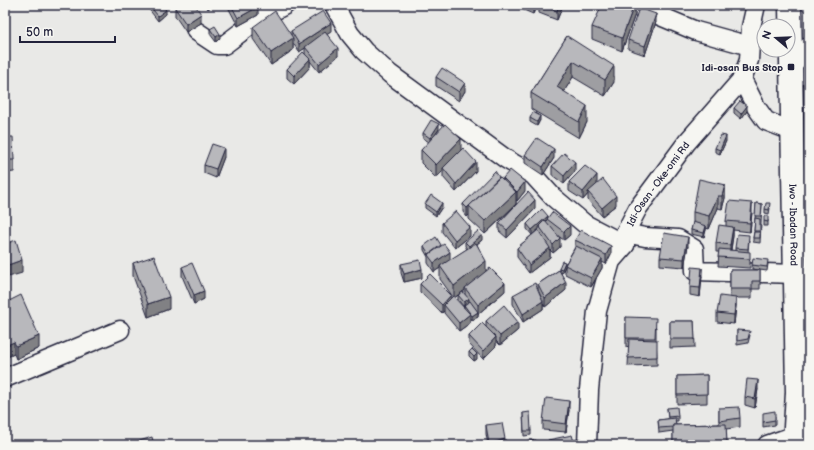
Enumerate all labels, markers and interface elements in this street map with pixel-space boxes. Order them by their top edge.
scale bar [20,18,115,44]
north arrow [756,18,796,58]
text: 50 m [26,25,53,40]
text: N [760,29,775,41]
place label: Idi-osan Bus Stop [702,62,783,74]
marker: Idi-osan Bus Stop [786,62,796,72]
street label: Idi-Osan - Oke-omi Rd [625,139,692,228]
street label: Iwo - Ibadan Road [786,184,800,266]

